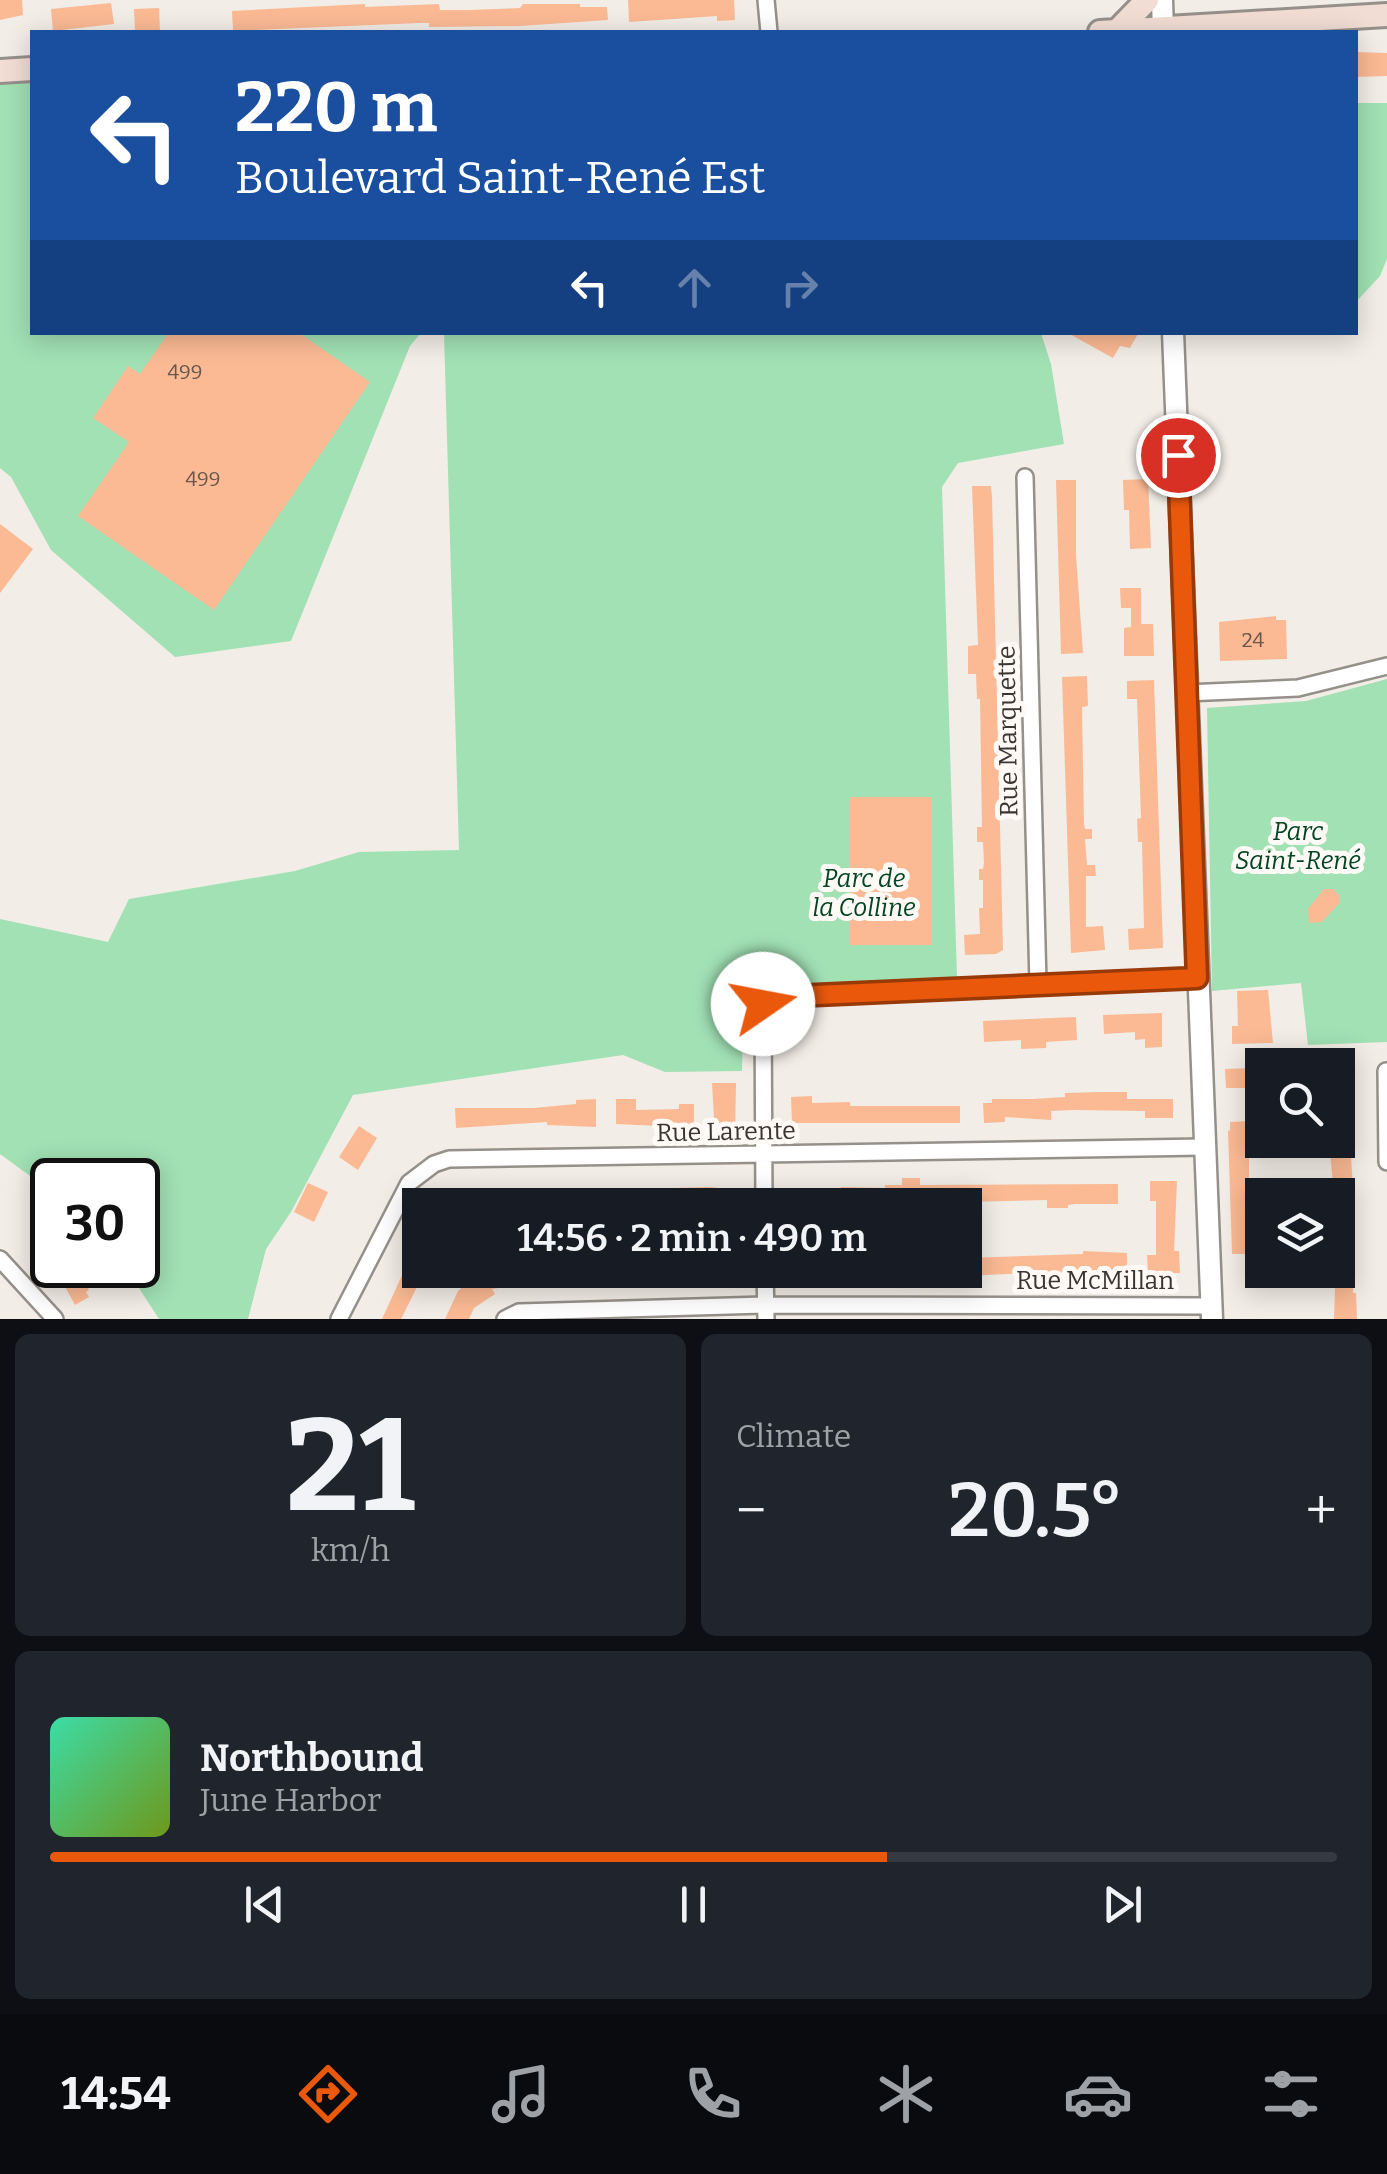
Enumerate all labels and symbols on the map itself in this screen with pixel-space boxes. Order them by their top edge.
house number: 499 [167,360,203,384]
pin [1136,413,1221,498]
house number: 499 [185,467,221,491]
house number: 24 [1242,628,1265,652]
street label: Rue Marquette [992,645,1024,817]
park label: Parc Saint-René [1235,817,1361,876]
park label: Parc de la Colline [812,864,916,923]
position arrow [711,952,815,1056]
street label: Rue Larente [656,1116,796,1148]
speed limit sign: 30 [30,1158,160,1288]
street label: Rue McMillan [1016,1266,1174,1296]

